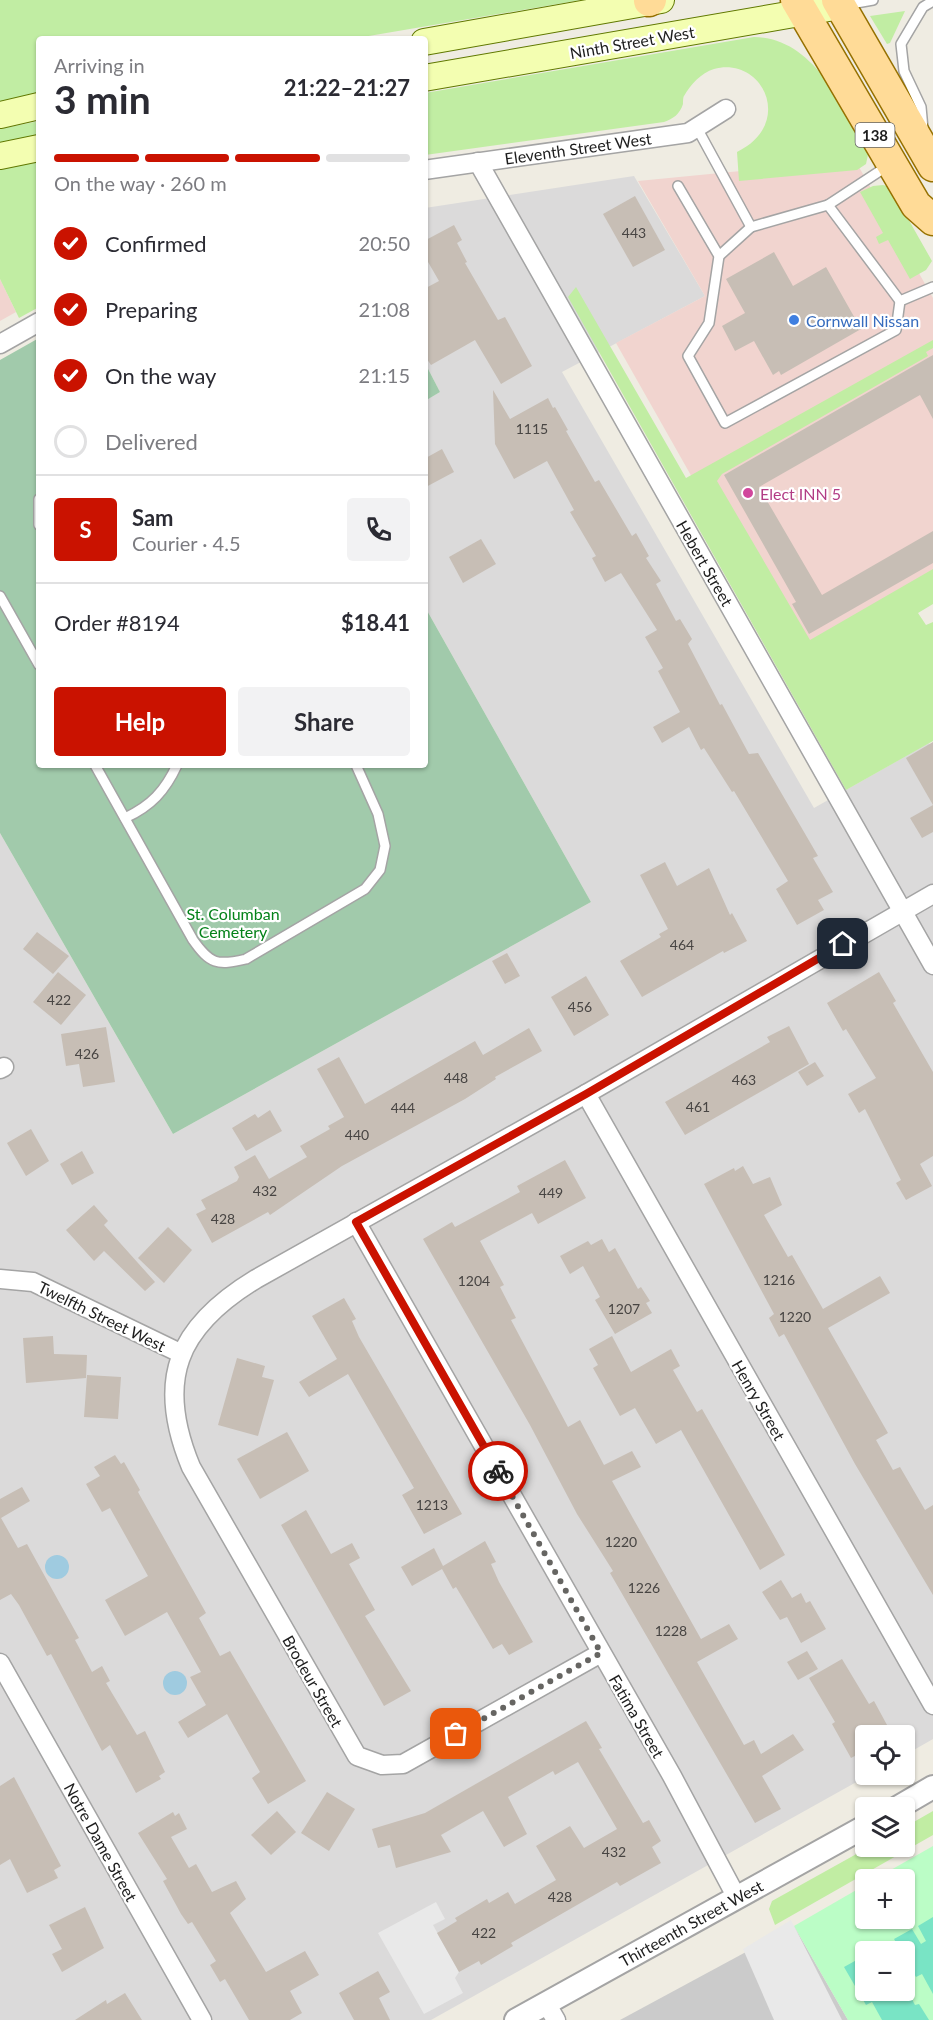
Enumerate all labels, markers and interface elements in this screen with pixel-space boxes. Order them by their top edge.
street label: Ninth Street West [568,22,696,62]
text: Arriving in [54,53,145,77]
text: 21:22–21:27 [284,74,410,101]
text: 3 min [54,76,151,122]
road number: 138 [856,123,894,147]
street label: Eleventh Street West [503,128,653,168]
text: On the way · 260 m [54,171,227,195]
house number: 443 [622,224,646,241]
icon: check [54,227,87,260]
text: Confirmed [105,230,207,257]
text: 20:50 [359,231,410,255]
icon: check [54,293,87,326]
text: Preparing [105,296,197,323]
text: 21:08 [359,297,410,321]
place label: Cornwall Nissan [806,311,919,330]
marker: Cornwall Nissan [787,313,801,327]
icon: check [54,359,87,392]
text: On the way [105,362,216,389]
text: 21:15 [359,363,410,387]
house number: 1115 [516,420,548,437]
text: Delivered [105,428,198,455]
place label: Elect INN 5 [760,484,841,503]
marker: Elect INN 5 [741,486,755,500]
button: phone [347,498,410,561]
text: Sam [132,504,174,531]
text: S [79,516,92,543]
street label: Hebert Street [673,517,737,609]
text: Courier · 4.5 [132,531,241,555]
text: Order #8194 [54,609,180,636]
text: $18.41 [341,609,410,636]
button: Help [54,687,226,756]
button: Share [238,687,410,756]
park label: St. Columban Cemetery [186,904,280,941]
pin [817,918,868,969]
icon: home [826,927,859,960]
house number: 464 [670,936,694,953]
house number: 422 [47,991,71,1008]
house number: 456 [568,998,592,1015]
house number: 426 [75,1045,99,1062]
house number: 448 [444,1069,468,1086]
house number: 463 [732,1071,756,1088]
house number: 461 [686,1098,710,1115]
house number: 444 [391,1099,415,1116]
house number: 440 [345,1126,369,1143]
house number: 432 [253,1182,277,1199]
house number: 449 [539,1184,563,1201]
house number: 428 [211,1210,235,1227]
house number: 1216 [763,1271,795,1288]
house number: 1204 [458,1272,490,1289]
street label: Twelfth Street West [35,1277,169,1355]
house number: 1207 [608,1300,640,1317]
house number: 1220 [779,1308,811,1325]
street label: Henry Street [728,1357,790,1444]
courier [468,1441,528,1501]
icon: bike [482,1455,515,1488]
house number: 1213 [416,1496,448,1513]
house number: 1220 [605,1533,637,1550]
house number: 1226 [628,1579,660,1596]
house number: 1228 [655,1622,687,1639]
street label: Brodeur Street [279,1632,347,1730]
street label: Fatima Street [606,1671,669,1761]
pin [430,1708,481,1759]
icon: bag [439,1717,472,1750]
map controls [855,1725,915,2001]
button: locate [855,1725,915,1785]
street label: Notre Dame Street [61,1779,142,1905]
button: layers [855,1797,915,1857]
house number: 432 [602,1843,626,1860]
button: + [855,1869,915,1929]
street label: Thirteenth Street West [616,1876,766,1970]
house number: 428 [548,1888,572,1905]
house number: 422 [472,1924,496,1941]
button: − [855,1941,915,2001]

